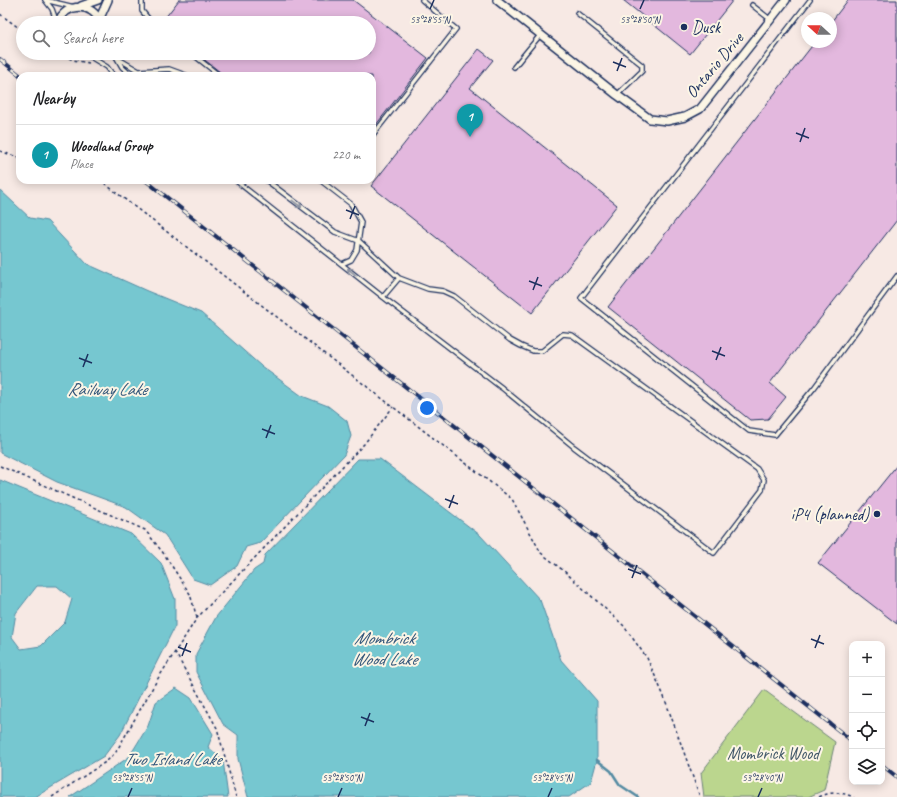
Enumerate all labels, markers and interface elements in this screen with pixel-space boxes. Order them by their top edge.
north arrow [801,12,837,48]
text: 53°28'55"N [410,13,452,26]
text: 53°28'50"N [620,13,662,26]
search box [16,16,376,60]
place label: Dusk [692,17,722,38]
marker: Dusk [679,22,689,32]
icon: search [30,27,52,49]
street label: Ontario Drive [681,27,749,102]
text: Search here [62,29,123,48]
text: Nearby [32,88,75,109]
pin: 1 [457,104,483,137]
text: Woodland Group [70,137,153,156]
text: 1 [42,147,48,163]
text: 220 m [332,147,360,163]
text: Place [70,156,93,172]
one-way arrow [292,199,303,208]
one-way arrow [347,268,358,277]
water label: Railway Lake [68,378,150,400]
your location [417,398,437,418]
place label: iP4 (planned) [791,504,870,525]
marker: iP4 (planned) [872,509,882,519]
water label: Mombrick Wood Lake [352,627,419,670]
map controls [849,641,885,785]
button: + [849,641,885,677]
button: − [849,677,885,713]
button: locate [849,713,885,749]
park label: Mombrick Wood [727,743,821,764]
water label: Two Island Lake [123,748,224,770]
button: layers [849,749,885,785]
text: 53°28'55"N [112,771,154,784]
text: 53°28'50"N [322,771,364,784]
text: 53°28'45"N [532,771,574,784]
text: 53°28'40"N [742,771,784,784]

